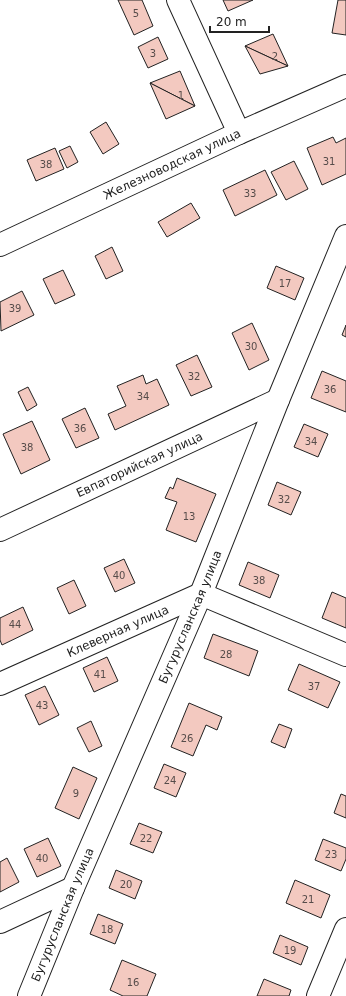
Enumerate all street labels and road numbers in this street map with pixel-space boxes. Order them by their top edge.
street label: Железноводская улица [101,126,243,203]
street label: Евпаторийская улица [74,429,205,500]
street label: Бугурусланская улица [156,548,225,686]
street label: Клеверная улица [65,602,171,660]
street label: Бугурусланская улица [29,846,97,984]

